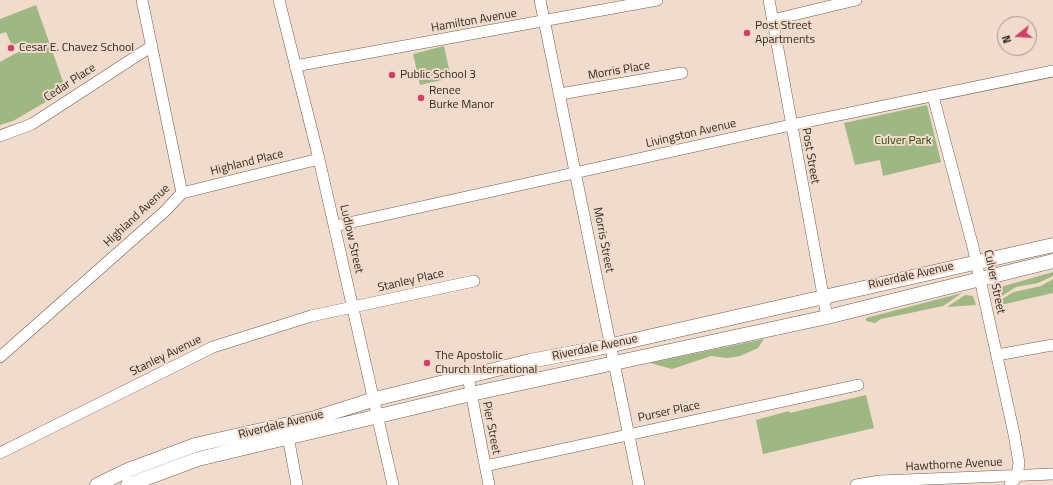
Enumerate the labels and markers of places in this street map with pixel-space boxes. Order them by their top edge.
place label: Post Street Apartments [755,19,815,47]
marker: Post Street Apartments [742,28,752,38]
place label: Cesar E. Chavez School [19,41,134,55]
marker: Cesar E. Chavez School [6,43,16,53]
place label: Public School 3 [400,68,476,82]
marker: Public School 3 [387,70,397,80]
place label: Renee Burke Manor [429,84,494,112]
marker: Renee Burke Manor [416,93,426,103]
place label: The Apostolic Church International [435,349,537,377]
marker: The Apostolic Church International [422,358,432,368]

